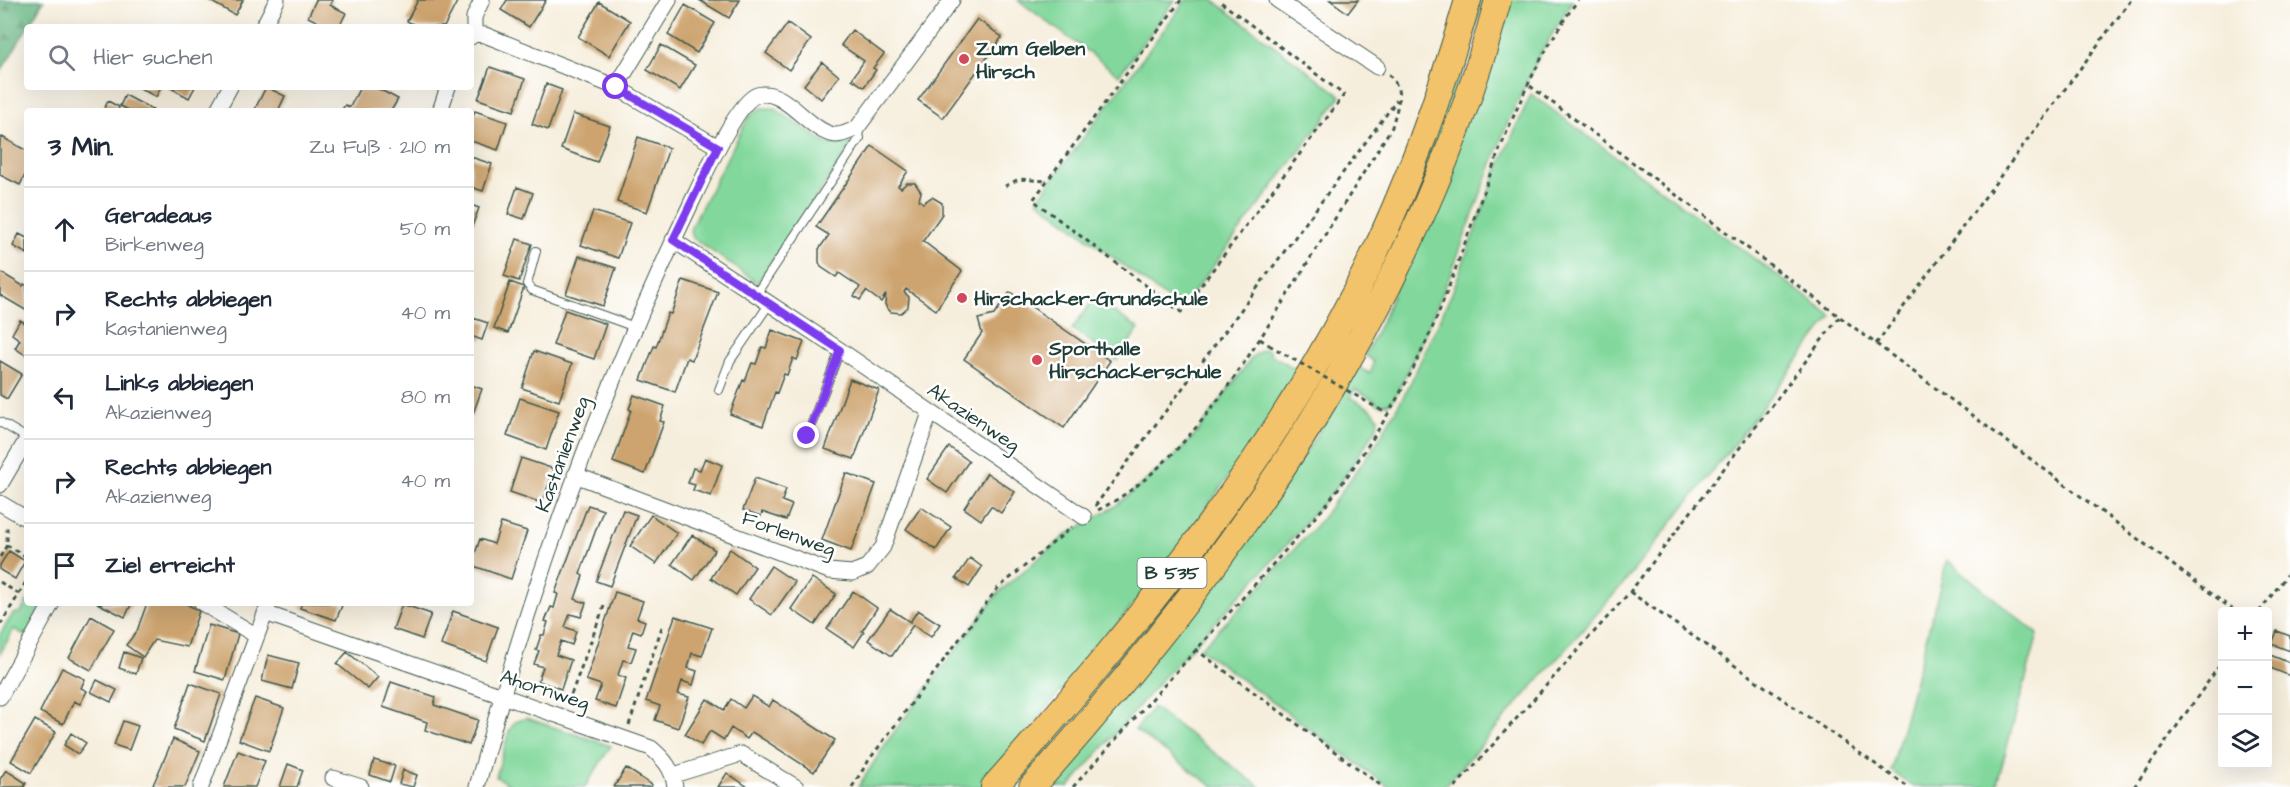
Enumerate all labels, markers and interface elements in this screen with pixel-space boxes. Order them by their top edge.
search box [24,24,474,90]
place label: Zum Gelben Hirsch [976,35,1085,86]
icon: search [45,41,78,74]
text: Hier suchen [93,42,212,73]
marker: Zum Gelben Hirsch [957,52,971,66]
route start [602,73,628,99]
text: 3 Min. [48,129,114,165]
text: Zu Fuß · 210 m [309,133,450,161]
text: Geradeaus [105,200,212,231]
icon: ahead [48,213,81,246]
text: 50 m [400,215,450,243]
text: Birkenweg [105,231,204,259]
text: Rechts abbiegen [105,284,272,315]
place label: Hirschacker-Grundschule [974,285,1208,313]
marker: Hirschacker-Grundschule [955,291,969,305]
icon: right [48,297,81,330]
text: 40 m [400,299,450,327]
text: Kastanienweg [105,315,227,343]
place label: Sporthalle Hirschackerschule [1048,335,1222,386]
marker: Sporthalle Hirschackerschule [1030,353,1044,367]
text: Links abbiegen [105,368,253,399]
street label: Akazienweg [921,376,1025,460]
icon: left [48,381,81,414]
text: 80 m [401,383,450,411]
street label: Kastanienweg [529,392,598,517]
text: Akazienweg [105,399,211,427]
route end [793,422,819,448]
text: Rechts abbiegen [105,452,272,483]
icon: right [48,465,81,498]
text: 40 m [400,467,450,495]
text: Akazienweg [105,483,211,511]
street label: Forlenweg [738,504,839,565]
icon: arrive [48,549,81,582]
text: Ziel erreicht [105,550,235,581]
road number: B 535 [1138,558,1206,588]
map controls [2218,607,2272,769]
button: + [2218,607,2272,661]
button: − [2218,661,2272,715]
street label: Ahornweg [496,662,593,718]
button: layers [2218,715,2272,769]

